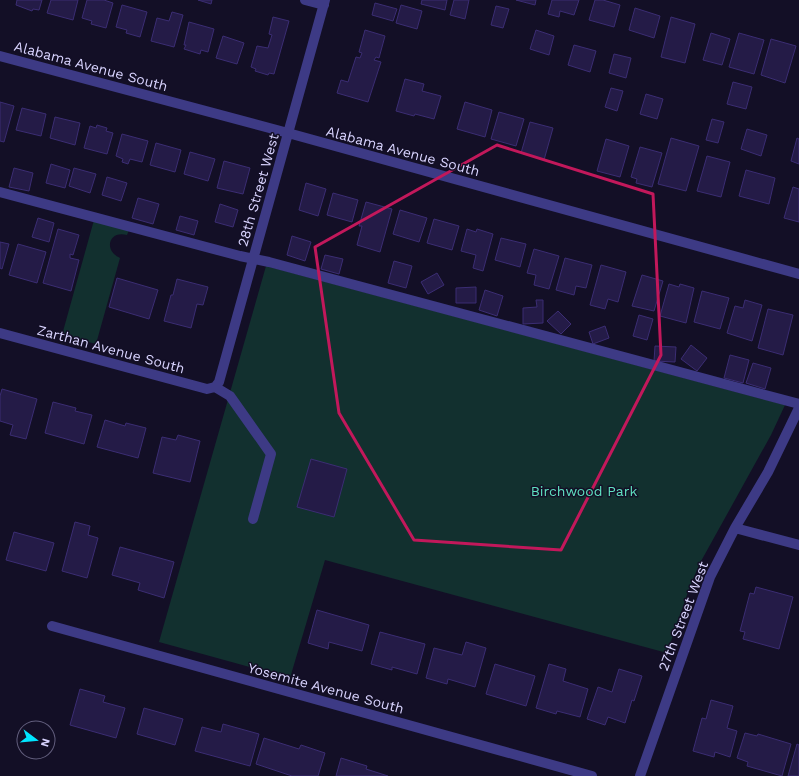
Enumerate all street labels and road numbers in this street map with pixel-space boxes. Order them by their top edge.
street label: Alabama Avenue South [13,38,169,94]
street label: Alabama Avenue South [325,123,481,179]
street label: 28th Street West [234,131,282,248]
street label: Zarthan Avenue South [35,322,187,376]
street label: 27th Street West [655,559,711,673]
street label: Yosemite Avenue South [246,659,406,717]

